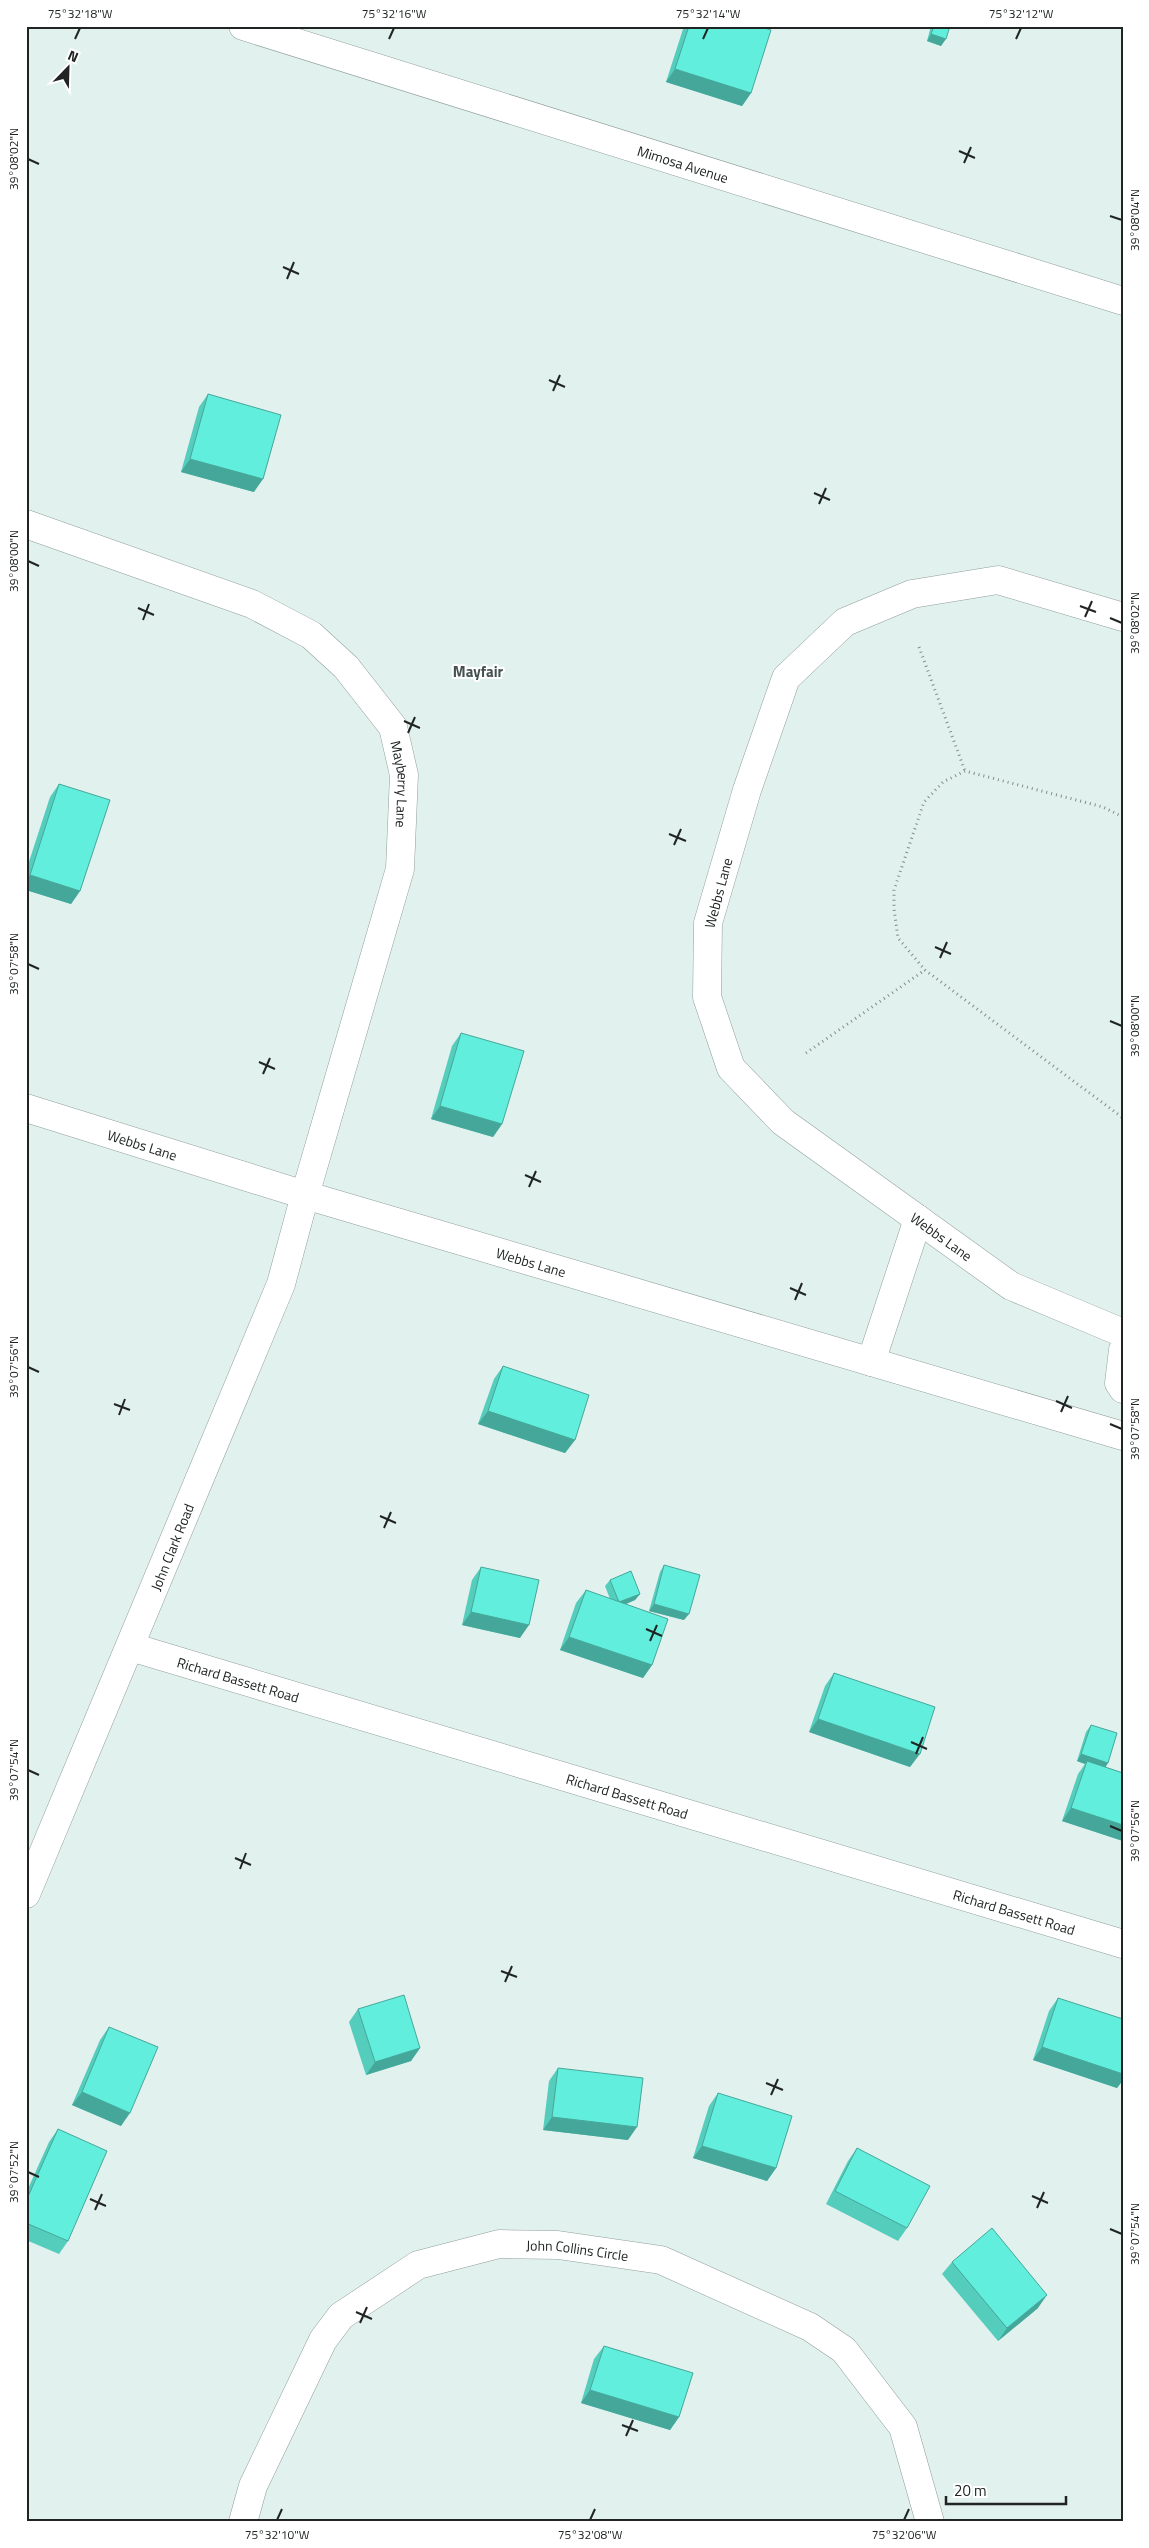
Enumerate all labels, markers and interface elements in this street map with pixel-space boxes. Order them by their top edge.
text: 75°32'18"W [48,4,113,23]
text: 75°32'16"W [362,4,427,23]
text: 75°32'14"W [676,4,741,23]
text: 75°32'12"W [989,4,1054,23]
north arrow [42,42,92,92]
text: N [65,44,82,67]
text: 39°08'02"N [4,128,23,190]
street label: Mimosa Avenue [635,139,731,188]
text: 39°08'04"N [1125,189,1144,251]
text: 39°08'00"N [4,530,23,592]
text: 39°08'02"N [1125,592,1144,654]
district label: Mayfair [453,660,504,683]
street label: Mayberry Lane [386,738,415,828]
street label: Webbs Lane [699,856,737,930]
text: 39°07'58"N [4,933,23,995]
text: 39°08'00"N [1125,995,1144,1057]
street label: Webbs Lane [105,1124,180,1165]
street label: Webbs Lane [906,1207,977,1266]
street label: Webbs Lane [494,1241,569,1282]
text: 39°07'56"N [4,1336,23,1398]
text: 39°07'58"N [1125,1398,1144,1460]
street label: John Clark Road [145,1500,199,1594]
street label: Richard Bassett Road [175,1651,302,1707]
text: 39°07'54"N [4,1739,23,1801]
street label: Richard Bassett Road [564,1767,691,1824]
text: 39°07'56"N [1125,1800,1144,1862]
street label: Richard Bassett Road [951,1883,1078,1940]
text: 39°07'52"N [4,2141,23,2203]
text: 39°07'54"N [1125,2203,1144,2265]
street label: John Collins Circle [526,2234,630,2266]
scale bar [946,2473,1066,2505]
text: 20 m [954,2479,987,2502]
text: 75°32'10"W [245,2525,310,2544]
text: 75°32'08"W [558,2525,623,2544]
text: 75°32'06"W [872,2525,937,2544]

